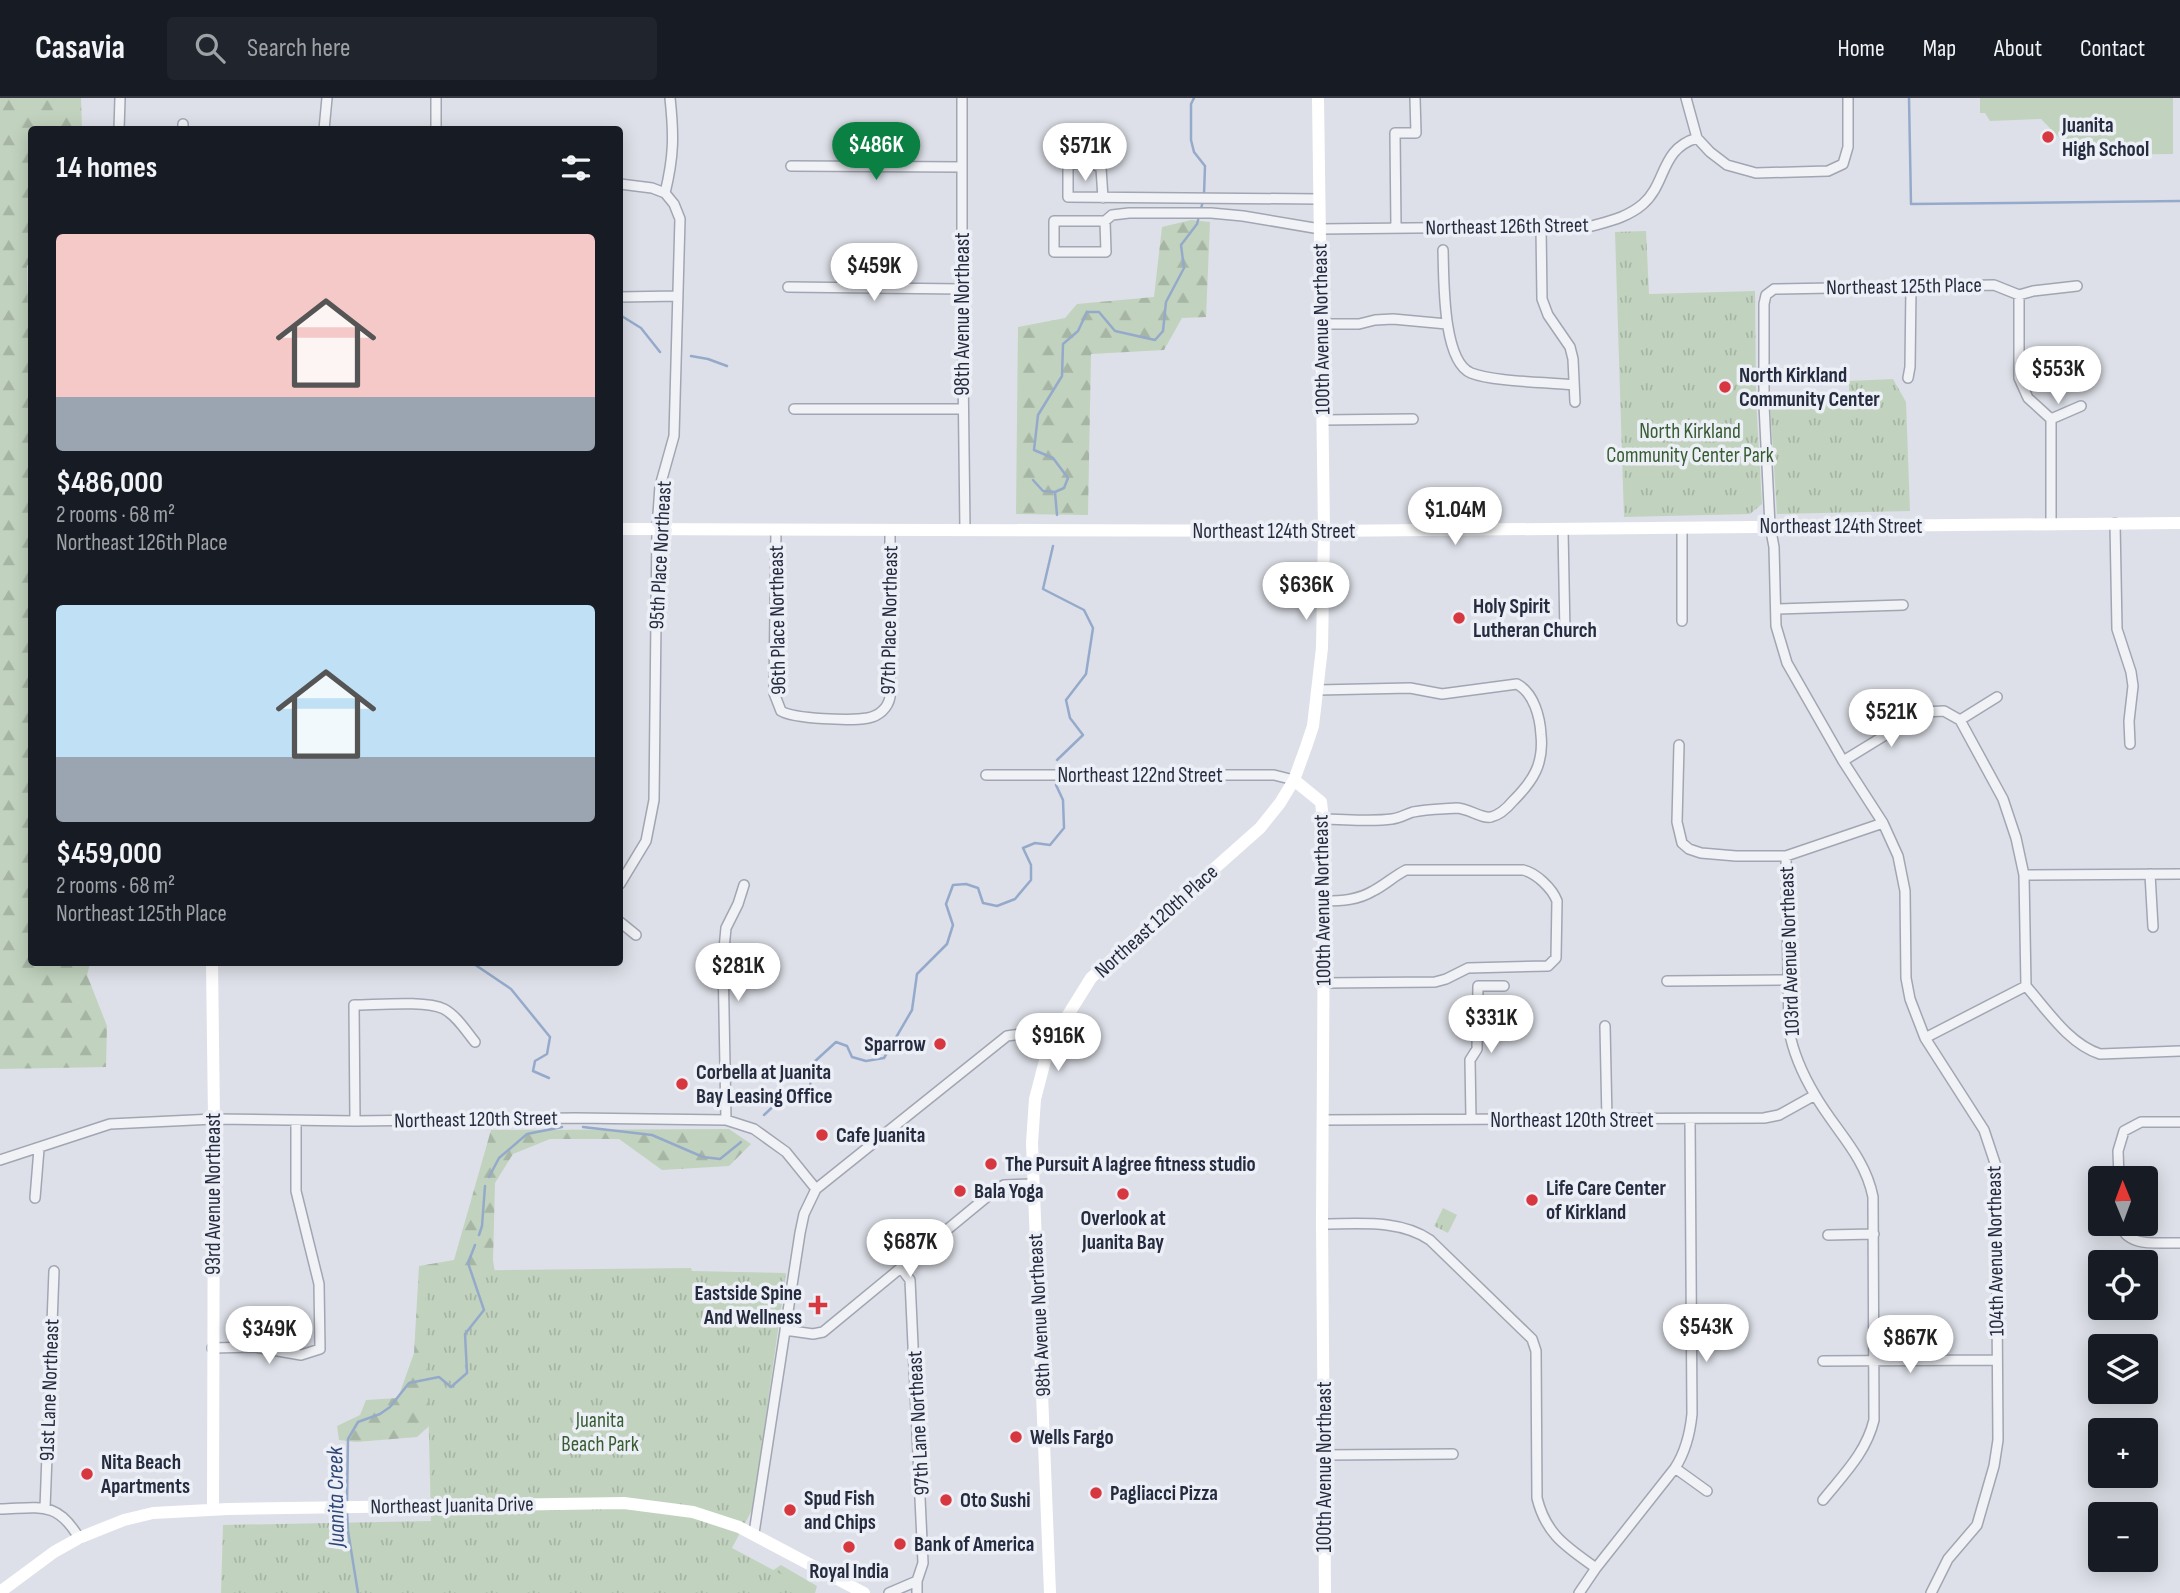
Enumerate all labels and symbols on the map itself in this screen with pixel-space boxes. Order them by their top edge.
place label: Juanita High School [2061,113,2149,162]
pin: $486K [827,122,925,182]
pin: $571K [1036,123,1134,183]
marker: Juanita High School [2040,129,2056,145]
street label: Northeast 126th Street [1425,213,1589,240]
street label: 98th Avenue Northeast [950,232,975,396]
street label: 100th Avenue Northeast [1308,243,1335,415]
pin: $459K [825,244,923,303]
street label: Northeast 125th Place [1826,273,1982,300]
pin: $553K [2009,346,2107,406]
place label: North Kirkland Community Center [1739,363,1880,412]
marker: North Kirkland Community Center [1717,379,1733,395]
park label: North Kirkland Community Center Park [1606,419,1774,468]
street label: 95th Place Northeast [644,480,677,630]
pin: $1.04M [1398,488,1512,547]
street label: Northeast 124th Street [1760,514,1922,539]
street label: Northeast 124th Street [1193,519,1355,544]
street label: 96th Place Northeast [764,545,791,695]
street label: 97th Place Northeast [876,545,903,695]
pin: $636K [1257,562,1355,622]
place label: Holy Spirit Lutheran Church [1473,594,1597,643]
marker: Holy Spirit Lutheran Church [1451,610,1467,626]
pin: $521K [1842,690,1940,749]
street label: Northeast 122nd Street [1057,763,1223,788]
street label: 100th Avenue Northeast [1309,814,1336,986]
street label: Northeast 120th Place [1090,860,1223,983]
street label: 103rd Avenue Northeast [1774,866,1805,1036]
pin: $281K [689,944,787,1003]
pin: $331K [1442,996,1540,1055]
pin: $916K [1009,1014,1107,1073]
place label: Sparrow [864,1032,926,1057]
marker: Sparrow [932,1036,948,1052]
place label: Corbella at Juanita Bay Leasing Office [696,1060,832,1109]
marker: Corbella at Juanita Bay Leasing Office [674,1076,690,1092]
street label: Northeast 120th Street [394,1106,558,1133]
street label: Northeast 120th Street [1490,1108,1654,1133]
street label: 93rd Avenue Northeast [201,1113,226,1275]
place label: Cafe Juanita [836,1123,925,1148]
marker: Cafe Juanita [814,1127,830,1143]
place label: The Pursuit A lagree fitness studio [1005,1152,1256,1177]
marker: The Pursuit A lagree fitness studio [983,1156,999,1172]
street label: 104th Avenue Northeast [1982,1166,2009,1336]
north arrow [2088,1166,2158,1236]
place label: Life Care Center of Kirkland [1546,1176,1666,1225]
place label: Bala Yoga [974,1179,1044,1204]
marker: Bala Yoga [952,1183,968,1199]
marker: Overlook at Juanita Bay [1115,1186,1131,1202]
marker: Life Care Center of Kirkland [1524,1192,1540,1208]
place label: Overlook at Juanita Bay [1080,1206,1166,1255]
pin: $687K [861,1220,959,1279]
street label: 98th Avenue Northeast [1023,1233,1056,1397]
place label: Eastside Spine And Wellness [695,1281,802,1330]
marker: Eastside Spine And Wellness [808,1295,828,1315]
pin: $543K [1657,1304,1755,1364]
pin: $349K [220,1306,318,1366]
pin: $867K [1861,1316,1959,1375]
street label: 91st Lane Northeast [35,1319,64,1461]
street label: 97th Lane Northeast [902,1350,935,1496]
street label: 100th Avenue Northeast [1312,1381,1337,1553]
park label: Juanita Beach Park [561,1408,639,1457]
place label: Wells Fargo [1030,1425,1114,1450]
marker: Wells Fargo [1008,1429,1024,1445]
water label: Juanita Creek [321,1445,351,1549]
place label: Nita Beach Apartments [100,1450,190,1499]
marker: Nita Beach Apartments [79,1466,95,1482]
place label: Pagliacci Pizza [1110,1481,1218,1506]
marker: Pagliacci Pizza [1088,1485,1104,1501]
place label: Spud Fish and Chips [804,1486,876,1535]
place label: Oto Sushi [960,1488,1031,1513]
street label: Northeast Juanita Drive [370,1492,534,1519]
marker: Oto Sushi [938,1492,954,1508]
marker: Spud Fish and Chips [782,1502,798,1518]
place label: Bank of America [914,1532,1034,1557]
marker: Bank of America [892,1536,908,1552]
marker: Royal India [841,1539,857,1555]
place label: Royal India [809,1559,889,1584]

